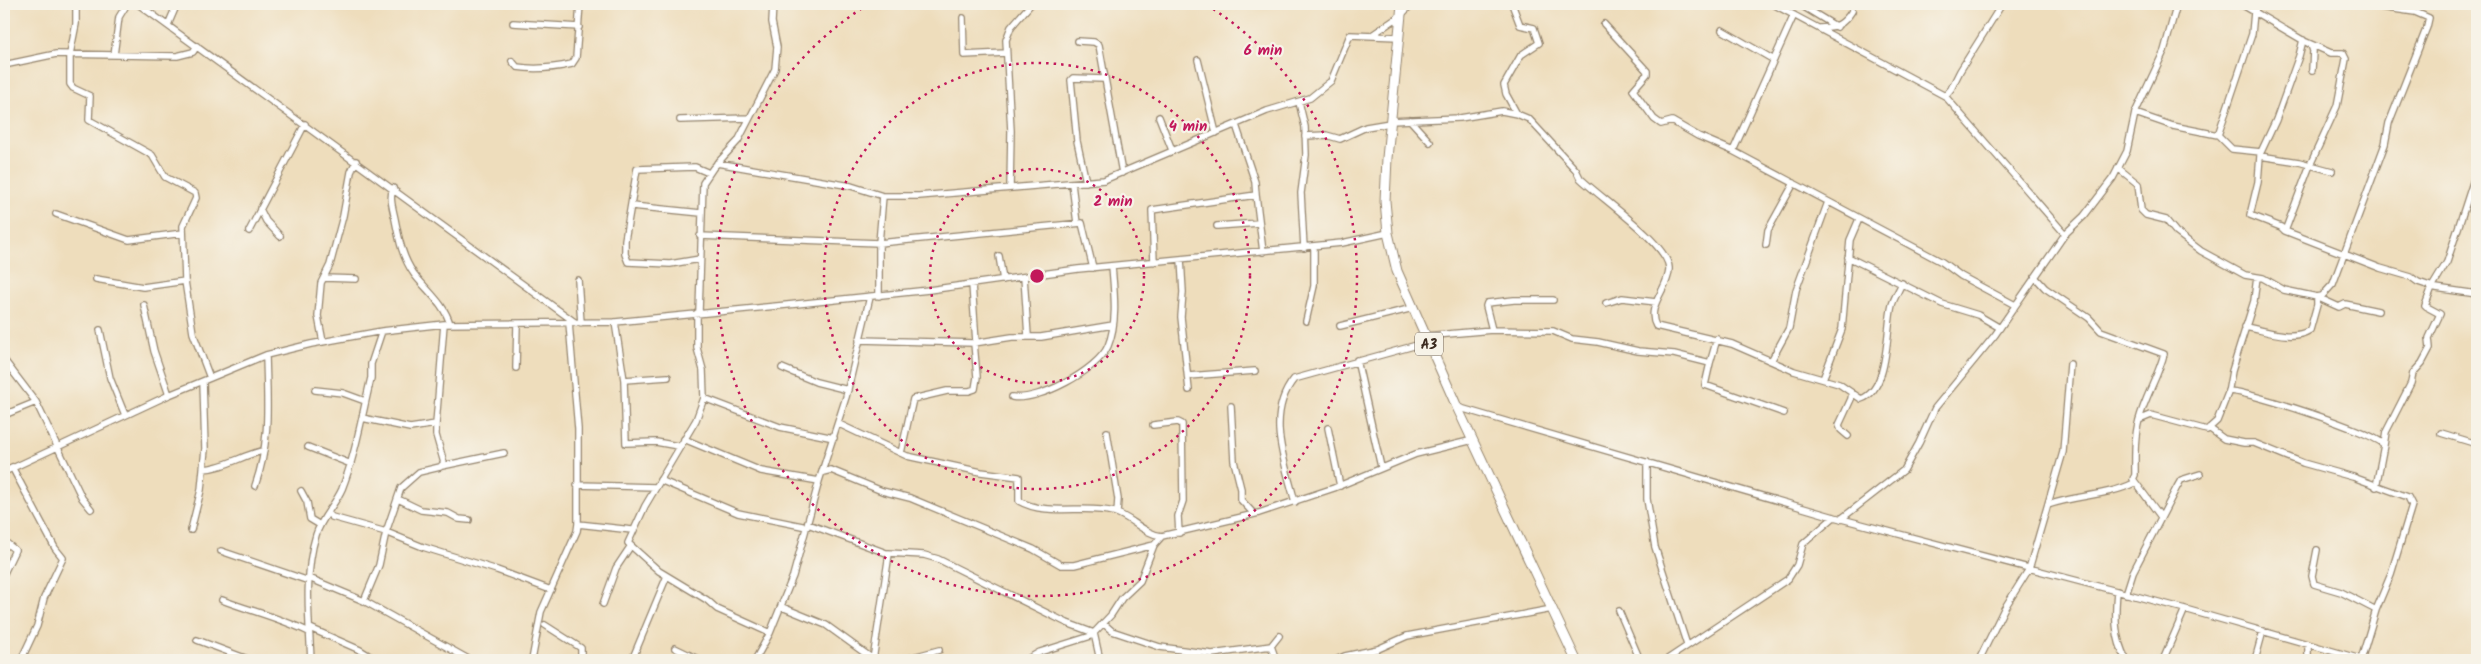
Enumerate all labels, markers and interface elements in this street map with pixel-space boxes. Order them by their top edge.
text: 6 min [1244,39,1282,63]
text: 4 min [1169,115,1207,139]
text: 2 min [1093,190,1133,214]
centre of rings [1028,267,1046,285]
road number: A3 [1415,332,1443,356]

